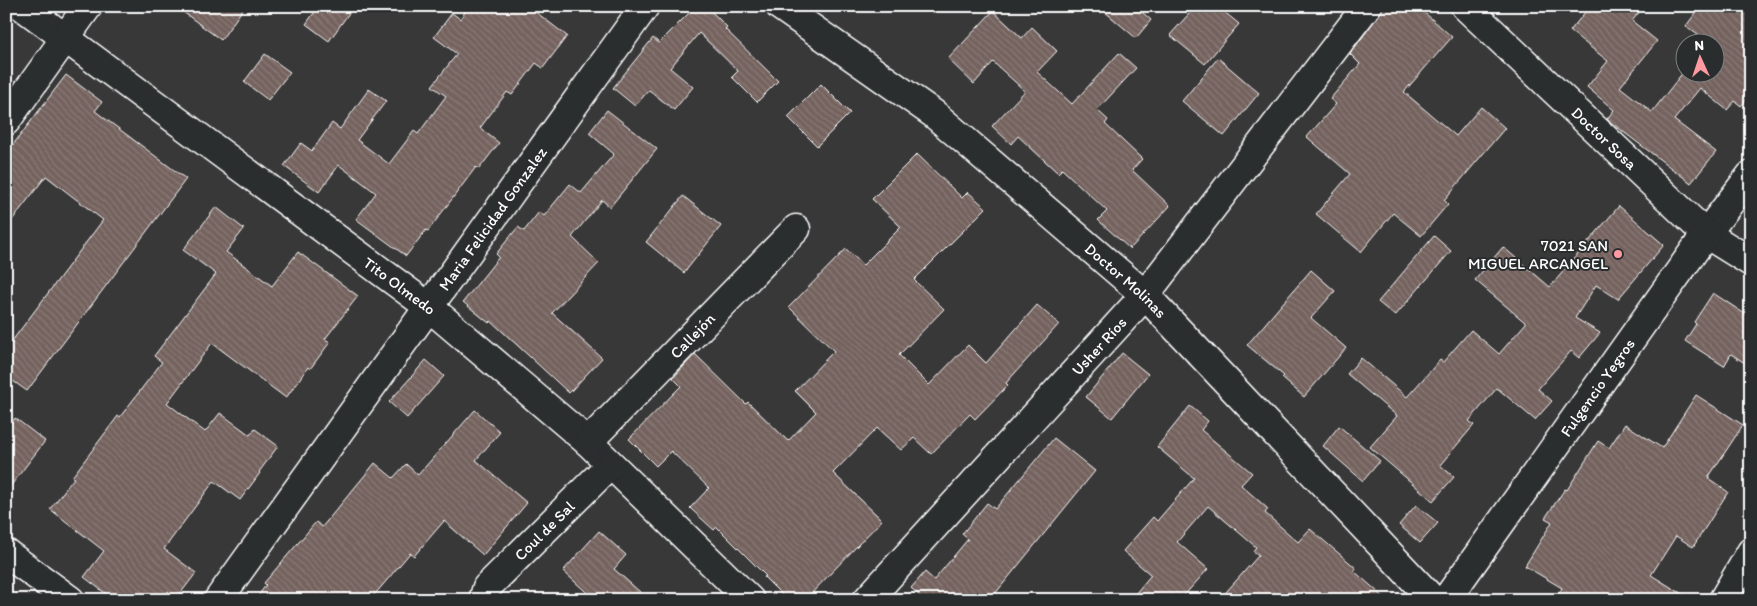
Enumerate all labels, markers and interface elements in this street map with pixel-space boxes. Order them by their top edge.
north arrow [1674,32,1724,82]
text: N [1694,37,1705,54]
street label: Doctor Sosa [1567,103,1641,174]
street label: Maria Felicidad Gonzalez [435,143,551,294]
place label: 7021 SAN MIGUEL ARCANGEL [1468,236,1608,273]
street label: Doctor Molinas [1081,239,1170,322]
marker: 7021 SAN MIGUEL ARCANGEL [1612,248,1624,260]
street label: Tito Olmedo [360,253,440,319]
street label: Callejón [666,309,719,363]
street label: Usher Ríos [1068,313,1131,379]
street label: Fulgencio Yegros [1556,335,1639,440]
street label: Coul de Sal [510,496,579,565]

